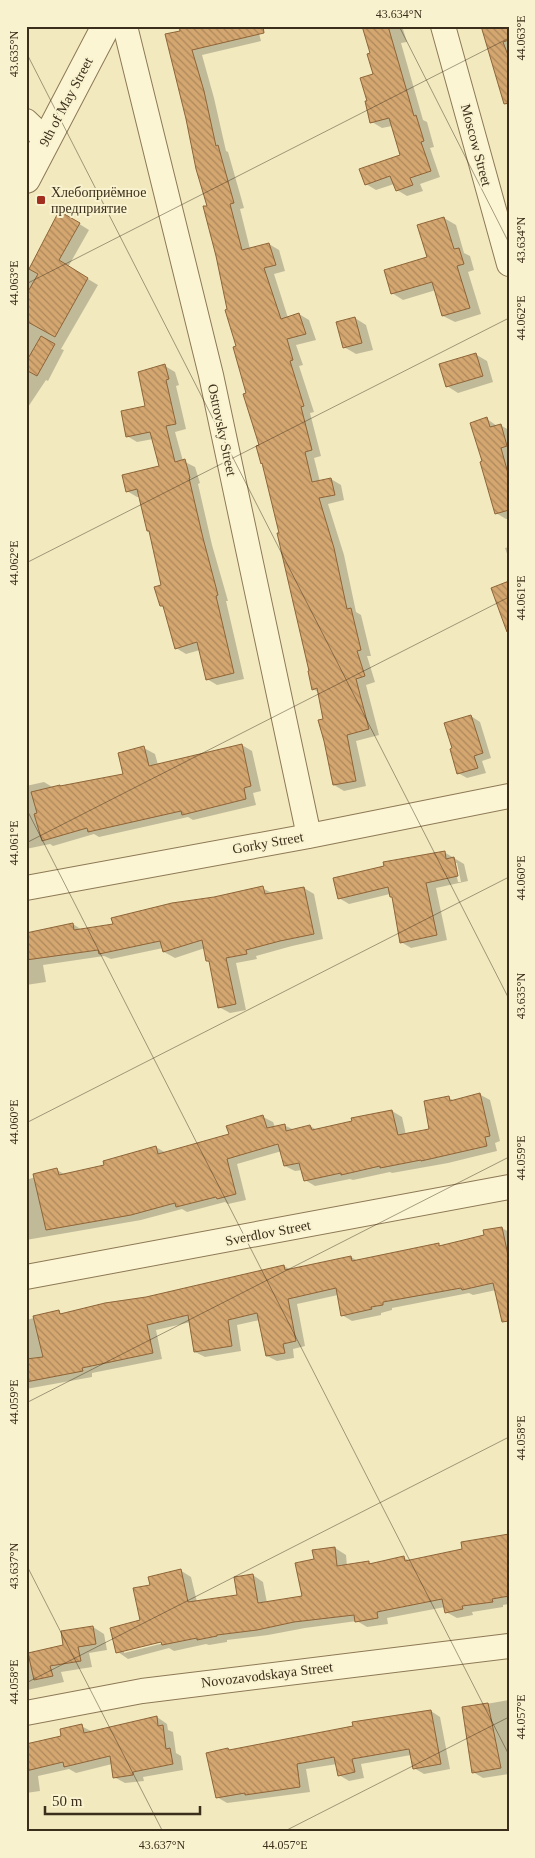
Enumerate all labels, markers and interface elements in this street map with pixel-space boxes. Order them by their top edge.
text: 43.634°N [376,7,423,21]
text: 44.063°E [514,15,528,61]
text: 43.635°N [7,30,21,77]
street label: 9th of May Street [36,55,96,149]
street label: Moscow Street [458,102,494,188]
place label: Хлебоприёмное предприятие [51,185,146,216]
marker: Хлебоприёмное предприятие [35,194,47,206]
text: 43.634°N [514,216,528,263]
text: 44.063°E [7,260,21,306]
text: 44.062°E [514,295,528,341]
street label: Ostrovsky Street [205,383,239,477]
text: 44.062°E [7,540,21,586]
text: 44.061°E [514,575,528,621]
text: 44.061°E [7,820,21,866]
street label: Gorky Street [231,829,305,857]
text: 44.060°E [514,855,528,901]
text: 43.635°N [514,972,528,1019]
text: 44.060°E [7,1099,21,1145]
text: 44.059°E [514,1135,528,1181]
street label: Sverdlov Street [224,1217,312,1249]
text: 44.059°E [7,1379,21,1425]
text: 44.058°E [514,1415,528,1461]
text: 43.637°N [7,1542,21,1589]
text: 44.058°E [7,1659,21,1705]
street label: Novozavodskaya Street [200,1659,334,1691]
text: 44.057°E [514,1694,528,1740]
scale bar [45,1783,200,1815]
text: 50 m [52,1793,83,1809]
text: 43.637°N [139,1838,186,1852]
text: 44.057°E [262,1838,308,1852]

